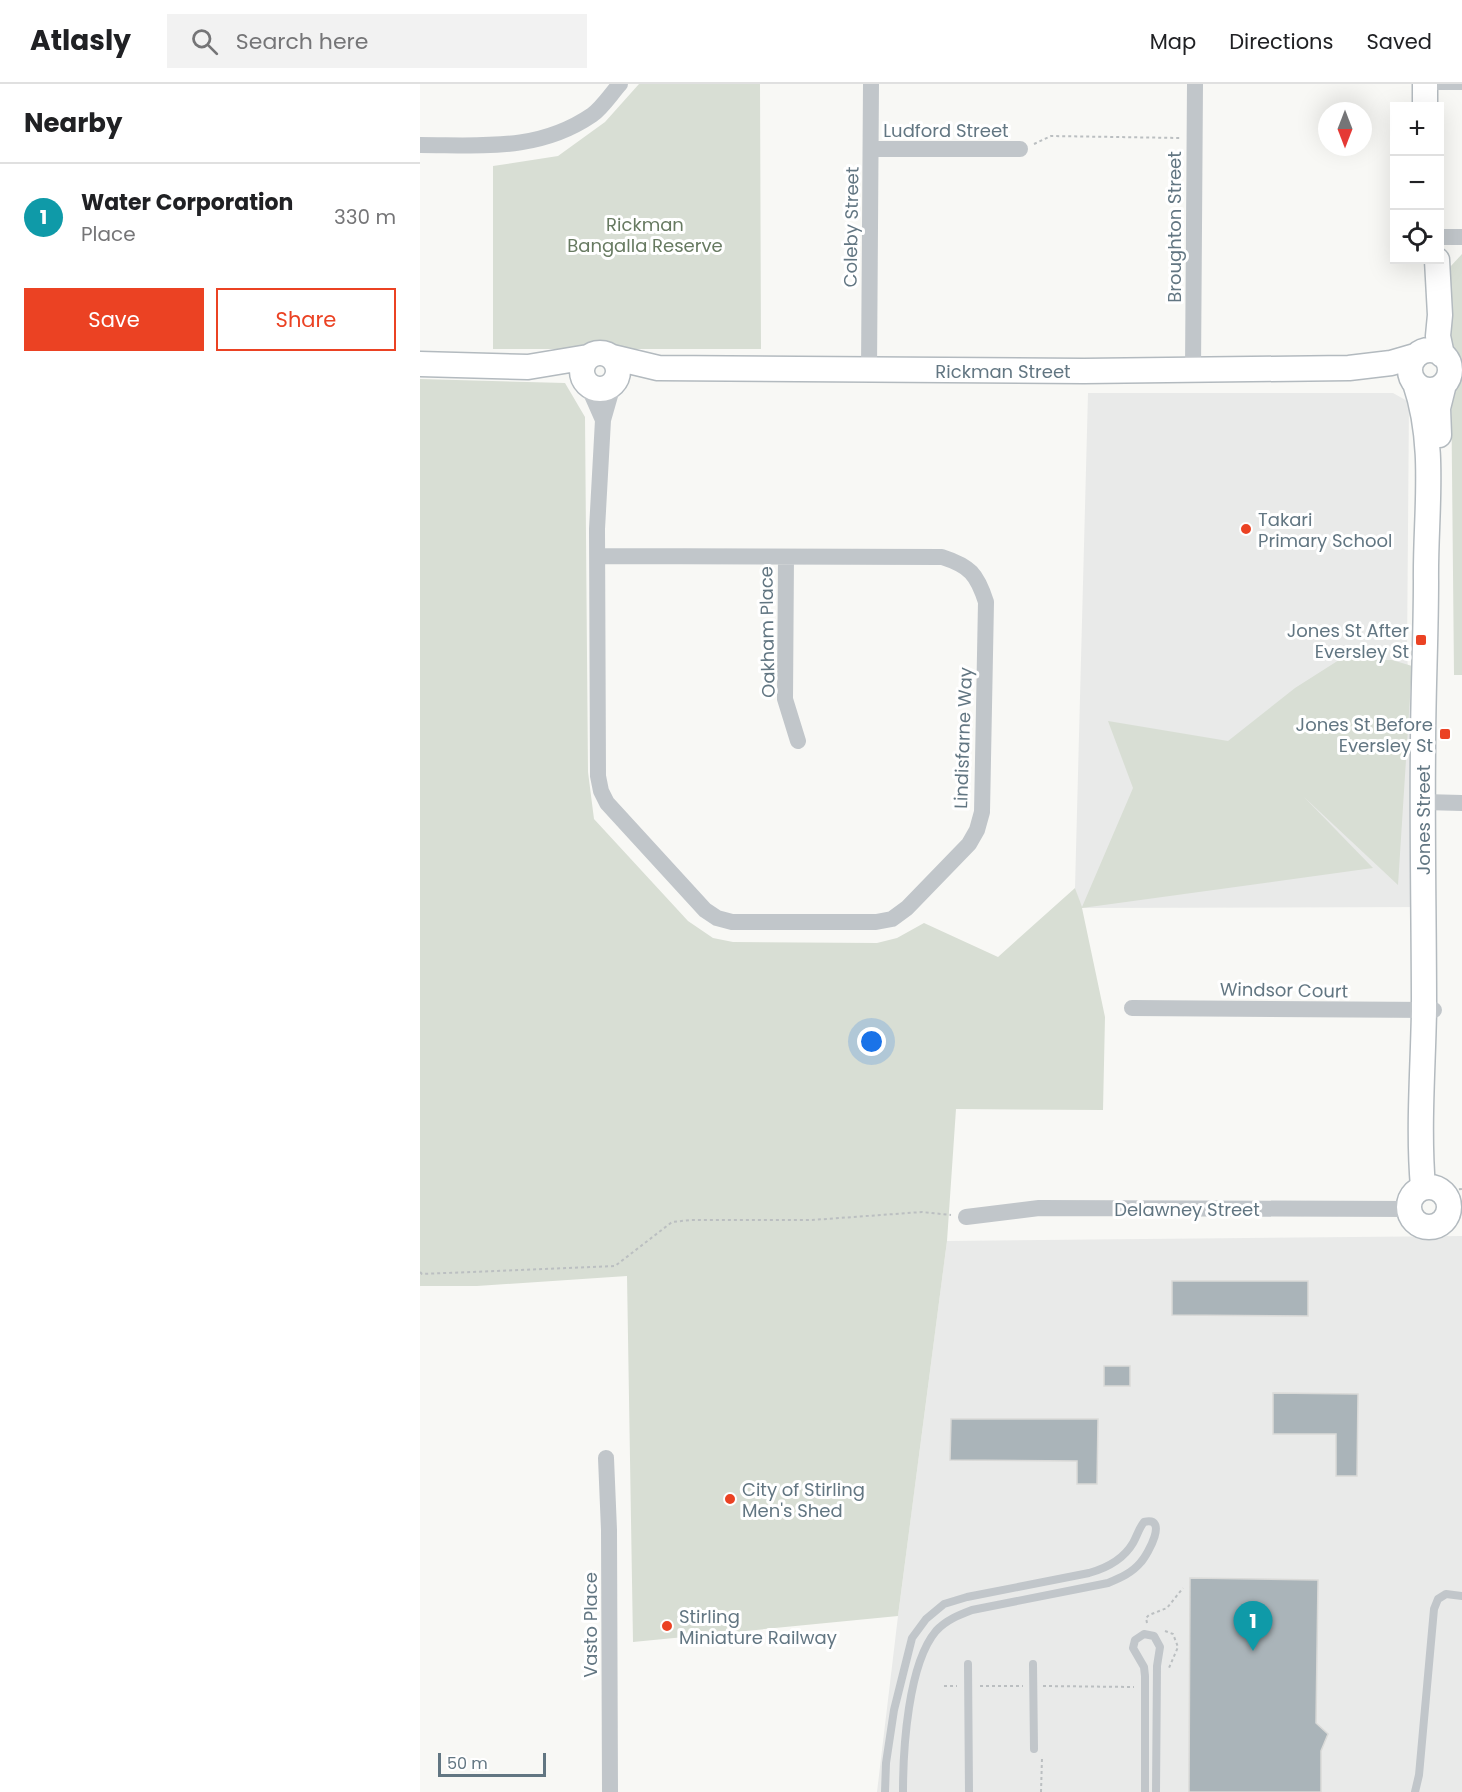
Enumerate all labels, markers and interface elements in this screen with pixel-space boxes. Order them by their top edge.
search box [167,14,587,68]
text: Atlasly [30,21,131,60]
icon: search [188,25,221,58]
text: Search here [236,26,368,57]
text: Map [1150,27,1196,56]
text: Directions [1229,27,1333,56]
text: Saved [1366,27,1432,56]
north arrow [1318,102,1372,156]
map controls [1390,102,1444,264]
button: + [1390,102,1444,156]
text: Nearby [24,105,122,141]
street label: Ludford Street [883,118,1009,143]
street label: Broughton Street [1162,151,1187,303]
button: − [1390,156,1444,210]
street label: Coleby Street [837,166,865,288]
text: Water Corporation [81,187,293,218]
text: 1 [40,203,47,231]
text: 330 m [334,203,396,231]
button: locate [1390,210,1444,264]
park label: Rickman Bangalla Reserve [567,212,723,258]
text: Place [81,220,136,248]
button: Save [24,288,204,351]
button: Share [216,288,396,351]
street label: Rickman Street [935,359,1071,384]
place label: Takari Primary School [1258,507,1392,553]
marker: Takari Primary School [1239,522,1253,536]
street label: Oakham Place [753,566,781,698]
place label: Jones St After Eversley St [1287,618,1409,664]
marker: Jones St After Eversley St [1414,633,1428,647]
street label: Lindisfarne Way [948,667,978,809]
place label: Jones St Before Eversley St [1296,712,1433,758]
marker: Jones St Before Eversley St [1438,727,1452,741]
street label: Jones Street [1411,765,1436,875]
street label: Windsor Court [1220,976,1348,1004]
your location [857,1027,886,1056]
street label: Delawney Street [1114,1197,1260,1222]
place label: City of Stirling Men's Shed [742,1477,865,1523]
marker: City of Stirling Men's Shed [723,1492,737,1506]
street label: Vasto Place [578,1572,603,1678]
pin: 1 [1234,1602,1272,1651]
place label: Stirling Miniature Railway [679,1604,837,1650]
marker: Stirling Miniature Railway [660,1619,674,1633]
scale bar [438,1750,546,1778]
text: 50 m [447,1752,488,1775]

